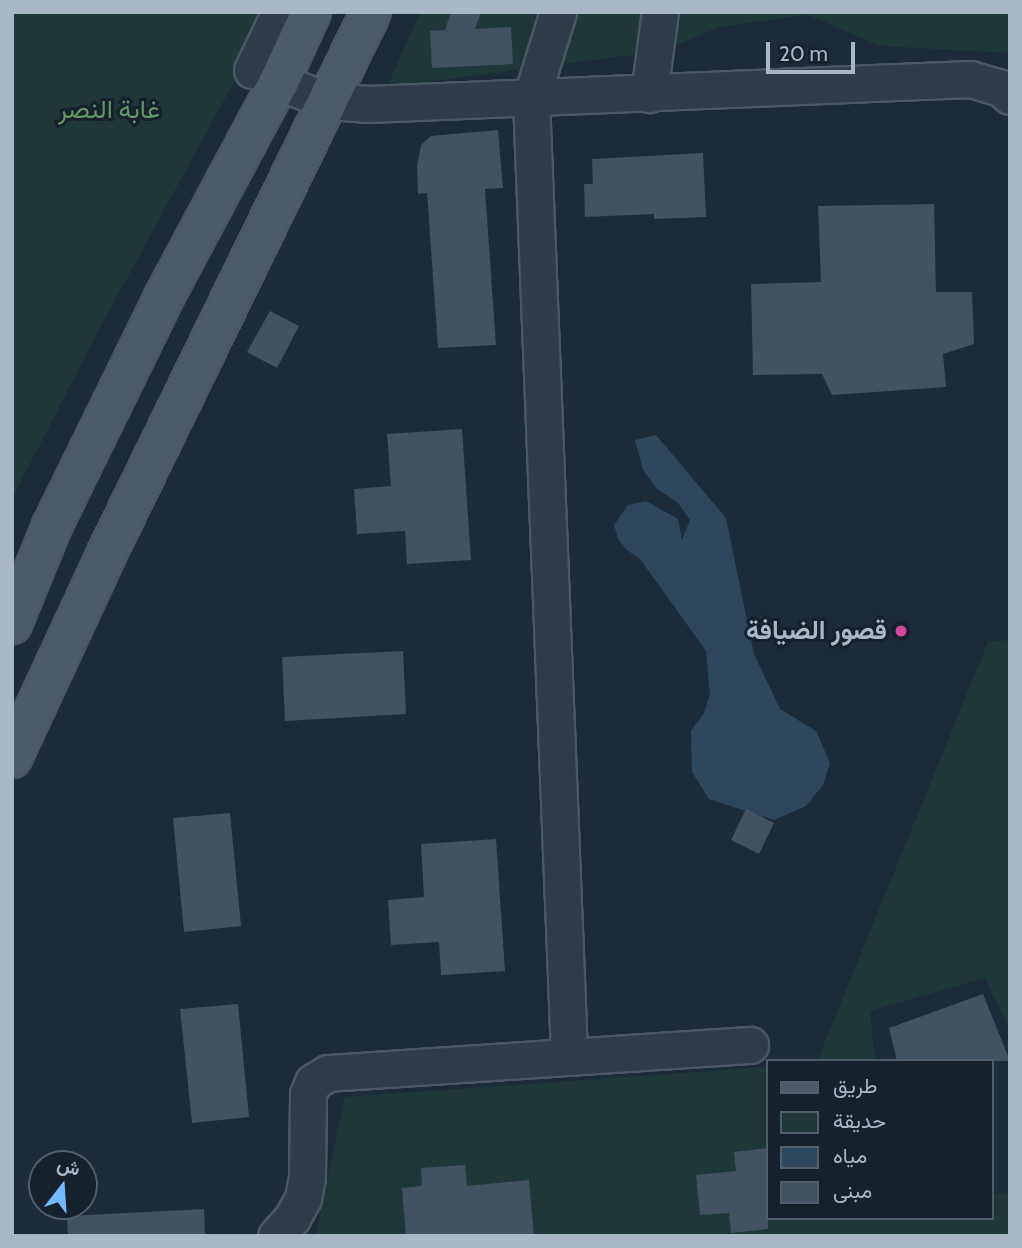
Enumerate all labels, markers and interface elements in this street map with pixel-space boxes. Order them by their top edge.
scale bar [770,28,859,72]
text: 20 m [779,41,828,66]
park label: غابة النصر [58,94,160,126]
place label: قصور الضيافة [746,615,887,647]
marker: قصور الضيافة [893,623,909,639]
legend [766,1059,994,1220]
text: طريق [833,1073,878,1098]
text: حديقة [833,1108,886,1133]
text: مياه [833,1143,867,1168]
north arrow [28,1150,98,1220]
text: ش [54,1152,83,1181]
text: مبنى [833,1178,872,1203]

